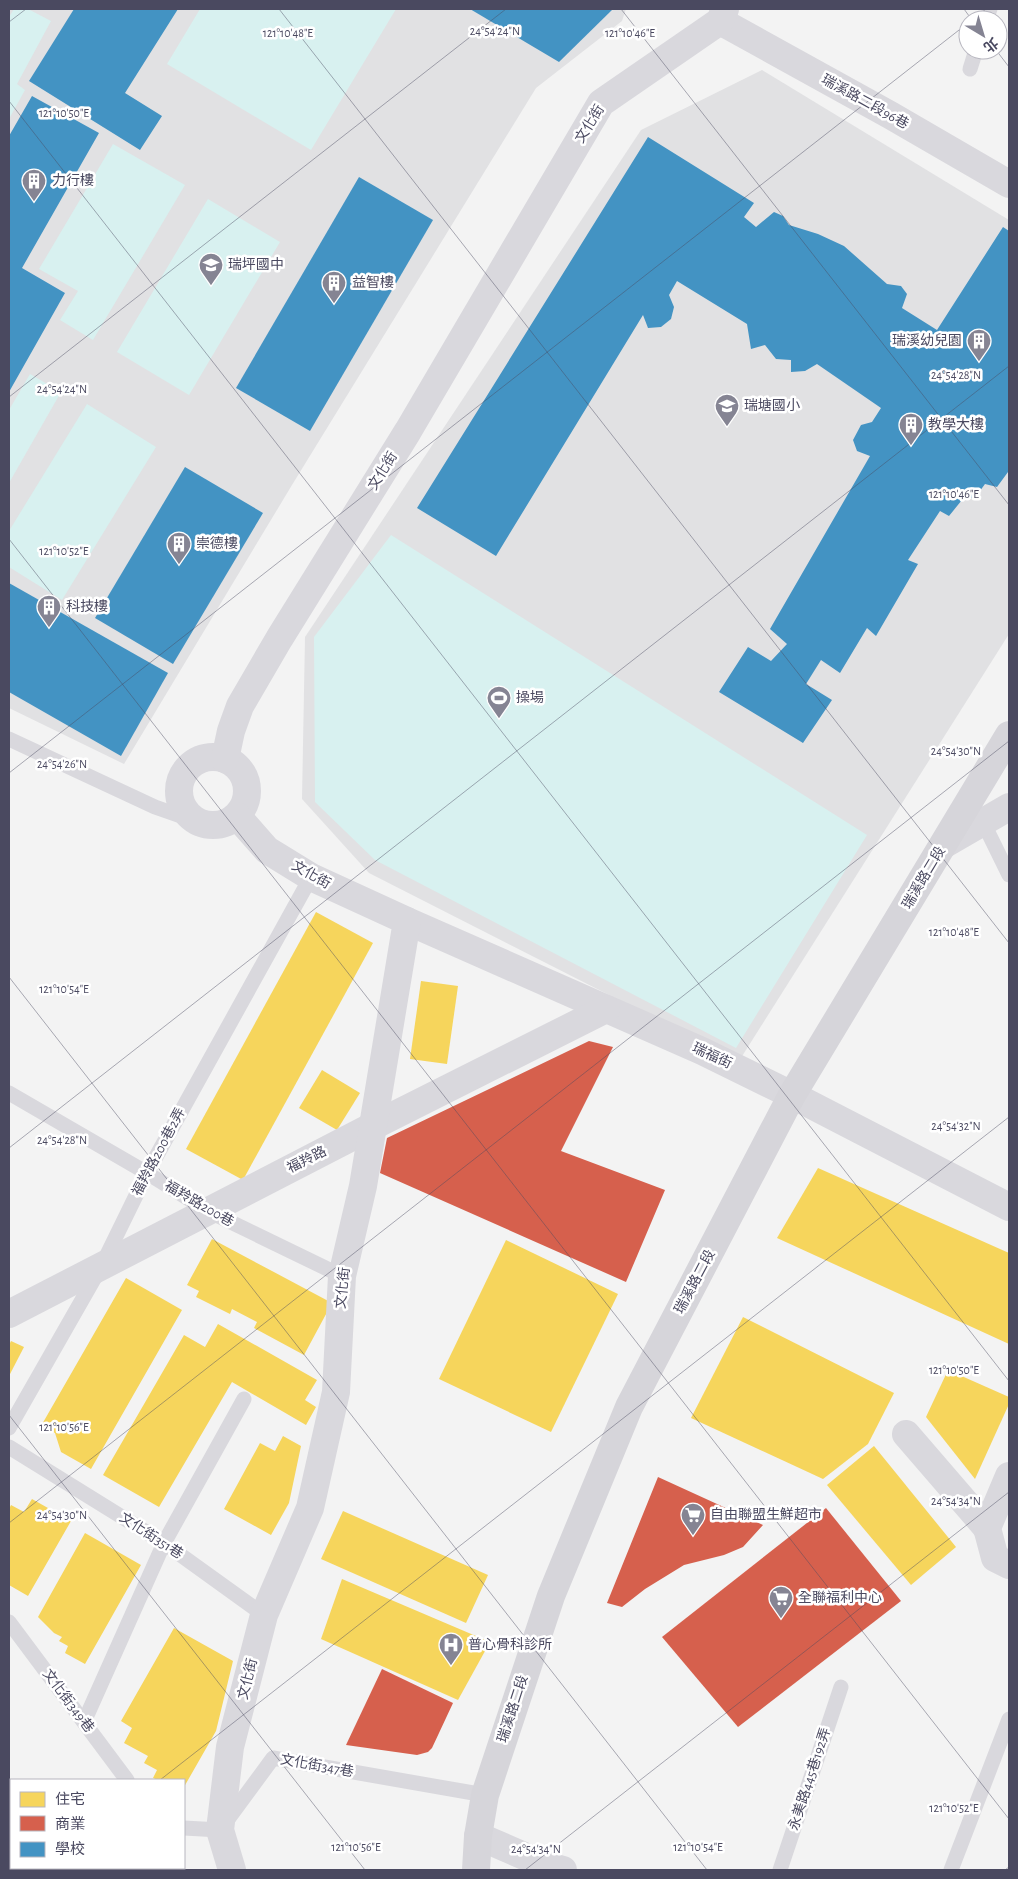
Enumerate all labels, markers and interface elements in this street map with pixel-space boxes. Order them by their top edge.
north arrow [958,10,1008,60]
text: 24°54'24"N [470,25,520,37]
text: 121°10'48"E [263,27,313,39]
text: 121°10'46"E [605,27,655,39]
text: 北 [981,35,1001,55]
street label: 瑞溪路二段96巷 [819,71,911,132]
street label: 文化街 [571,101,607,146]
text: 121°10'50"E [39,107,89,119]
building icon: 力行樓 [21,168,47,202]
place label: 力行樓 [52,173,94,188]
school or university icon: 瑞坪國中 [198,252,224,286]
place label: 瑞坪國中 [228,257,284,272]
building icon: 益智樓 [321,270,347,304]
place label: 益智樓 [352,274,394,290]
building icon: 瑞溪幼兒園 [966,328,992,362]
place label: 瑞溪幼兒園 [892,333,962,348]
text: 24°54'28"N [931,369,981,381]
text: 24°54'24"N [37,383,87,395]
school or university icon: 瑞塘國小 [714,393,740,427]
place label: 瑞塘國小 [744,397,800,413]
building icon: 教學大樓 [898,412,924,446]
place label: 教學大樓 [928,417,984,432]
street label: 文化街 [364,448,400,493]
text: 121°10'46"E [929,488,979,500]
building icon: 崇德樓 [166,531,192,565]
place label: 崇德樓 [196,535,238,551]
text: 121°10'52"E [39,545,89,557]
building icon: 科技樓 [36,594,62,628]
place label: 科技樓 [66,599,108,614]
sports icon: 操場 [486,685,512,719]
place label: 操場 [516,690,544,705]
text: 24°54'30"N [931,745,981,757]
text: 24°54'26"N [37,758,87,770]
street label: 瑞溪路二段 [899,844,948,912]
street label: 文化街 [289,857,334,891]
text: 121°10'48"E [929,926,979,938]
text: 121°10'54"E [39,983,89,995]
street label: 瑞福街 [690,1040,734,1071]
street label: 福羚路200巷2弄 [129,1105,188,1198]
text: 24°54'32"N [931,1120,981,1132]
text: 24°54'28"N [37,1134,87,1146]
street label: 福羚路 [285,1143,329,1176]
street label: 福羚路200巷 [162,1178,236,1229]
street label: 瑞溪路二段 [672,1247,718,1316]
street label: 文化街 [332,1266,352,1310]
text: 121°10'50"E [929,1364,979,1376]
text: 121°10'56"E [39,1421,89,1433]
text: 24°54'34"N [931,1495,981,1507]
supermarket icon: 自由聯盟生鮮超市 [680,1502,706,1536]
place label: 自由聯盟生鮮超市 [710,1507,822,1522]
text: 24°54'30"N [37,1509,87,1521]
street label: 文化街351巷 [117,1509,186,1562]
supermarket icon: 全聯福利中心 [768,1585,794,1619]
place label: 全聯福利中心 [798,1590,882,1605]
hospital icon: 普心骨科診所 [438,1632,464,1666]
place label: 普心骨科診所 [468,1636,552,1652]
street label: 文化街 [234,1656,260,1701]
street label: 文化街349巷 [40,1666,98,1735]
street label: 瑞溪路二段 [495,1673,530,1744]
street label: 永美路445巷192弄 [786,1726,833,1832]
street label: 文化街347巷 [279,1751,355,1779]
legend [10,1779,185,1869]
text: 住宅 [55,1791,85,1807]
text: 121°10'52"E [929,1802,979,1814]
text: 商業 [55,1816,85,1832]
text: 學校 [55,1840,85,1857]
text: 121°10'56"E [331,1841,381,1853]
text: 121°10'54"E [673,1841,723,1853]
text: 24°54'34"N [511,1843,561,1855]

